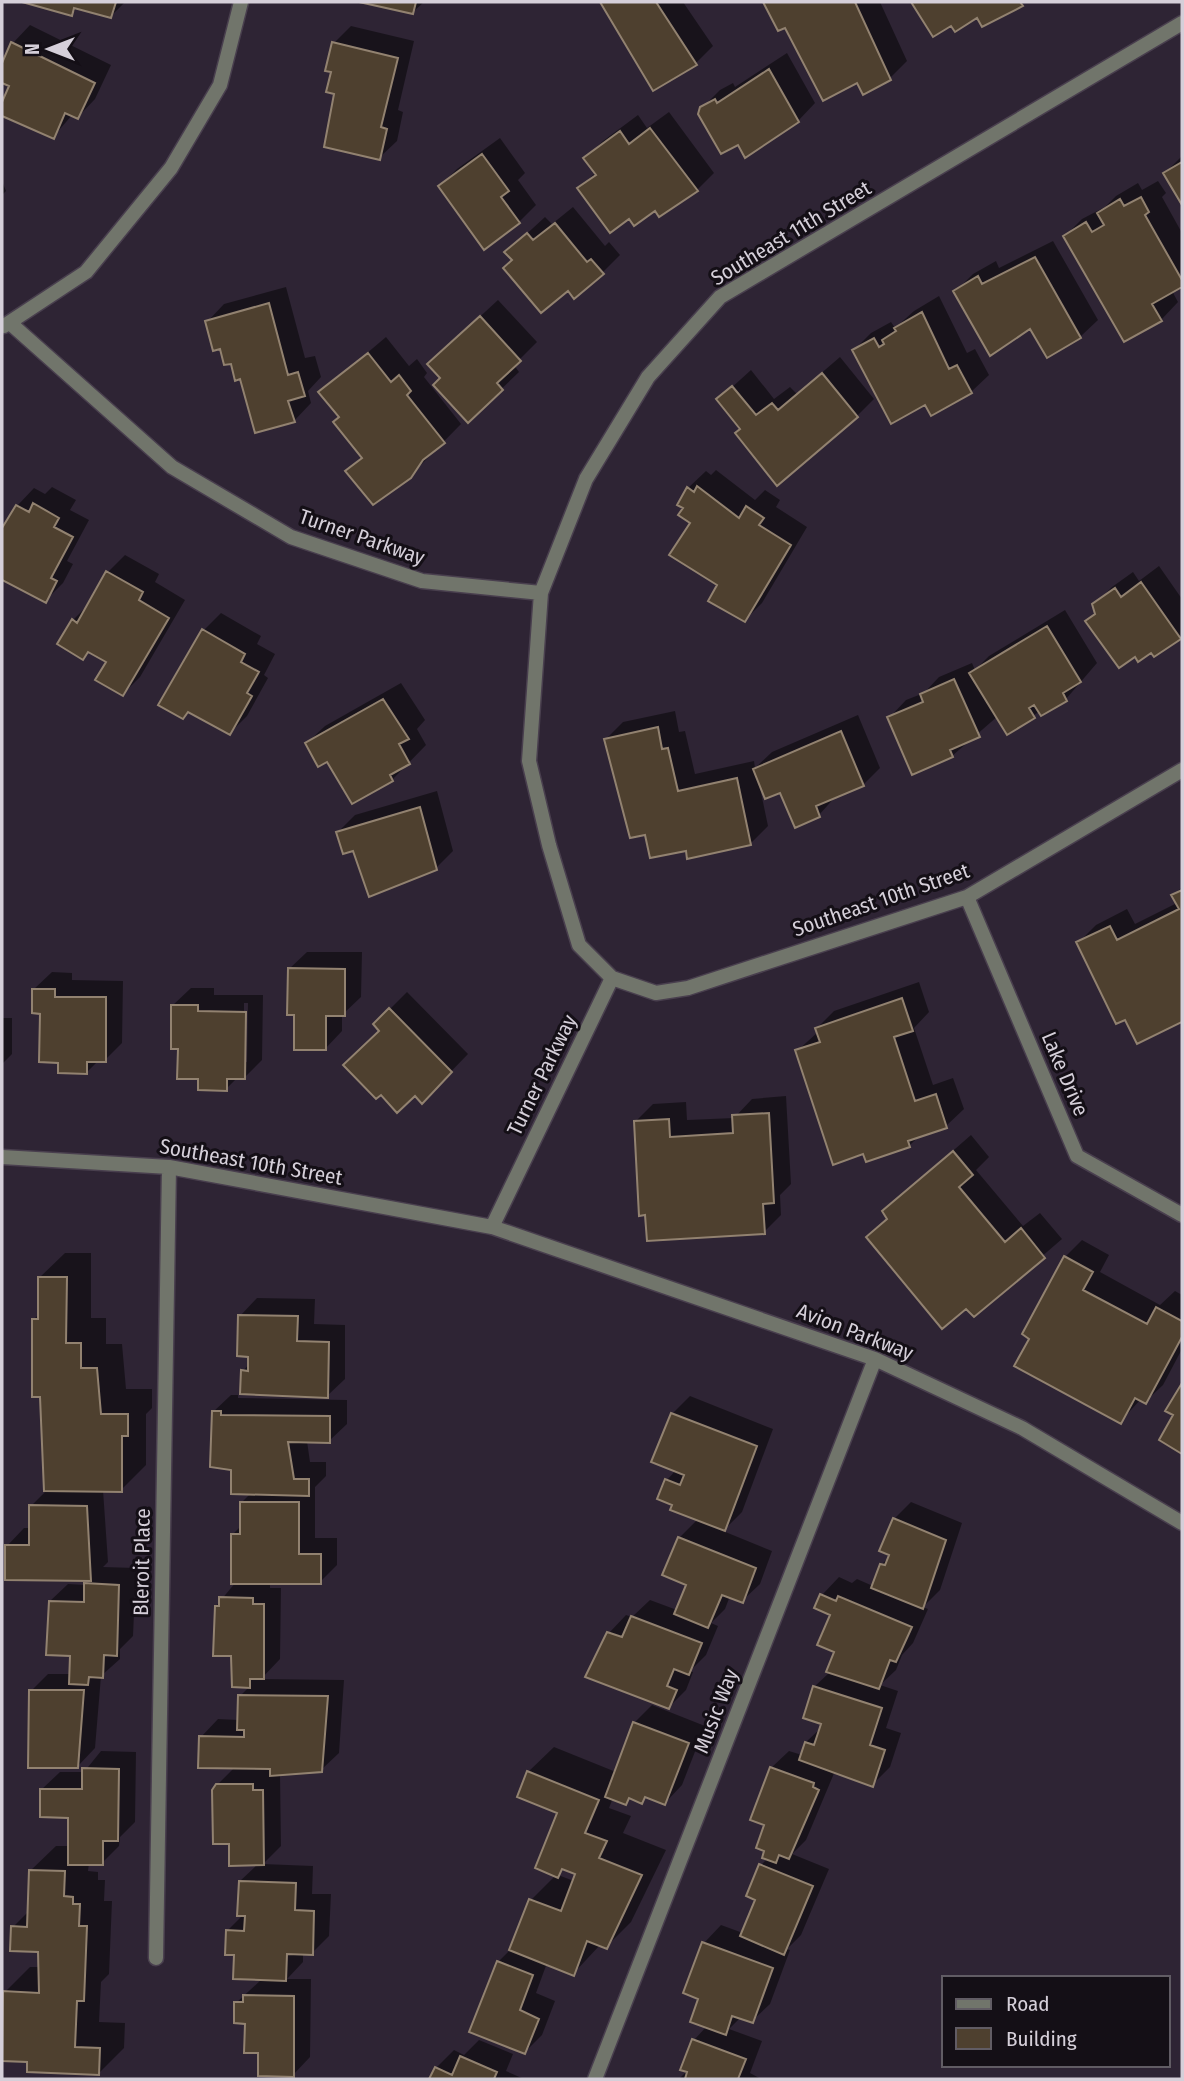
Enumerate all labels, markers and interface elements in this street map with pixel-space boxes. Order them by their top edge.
north arrow [14,14,84,84]
text: N [21,43,44,55]
street label: Southeast 11th Street [706,175,876,291]
street label: Turner Parkway [296,503,429,571]
street label: Southeast 10th Street [789,858,973,942]
street label: Turner Parkway [502,1010,583,1140]
street label: Lake Drive [1036,1028,1094,1120]
street label: Southeast 10th Street [158,1133,345,1191]
street label: Avion Parkway [793,1298,918,1366]
street label: Bleroit Place [128,1508,156,1616]
street label: Music Way [688,1664,744,1757]
legend [942,1976,1170,2067]
text: Road [1006,1991,1050,2017]
text: Building [1006,2026,1077,2052]

